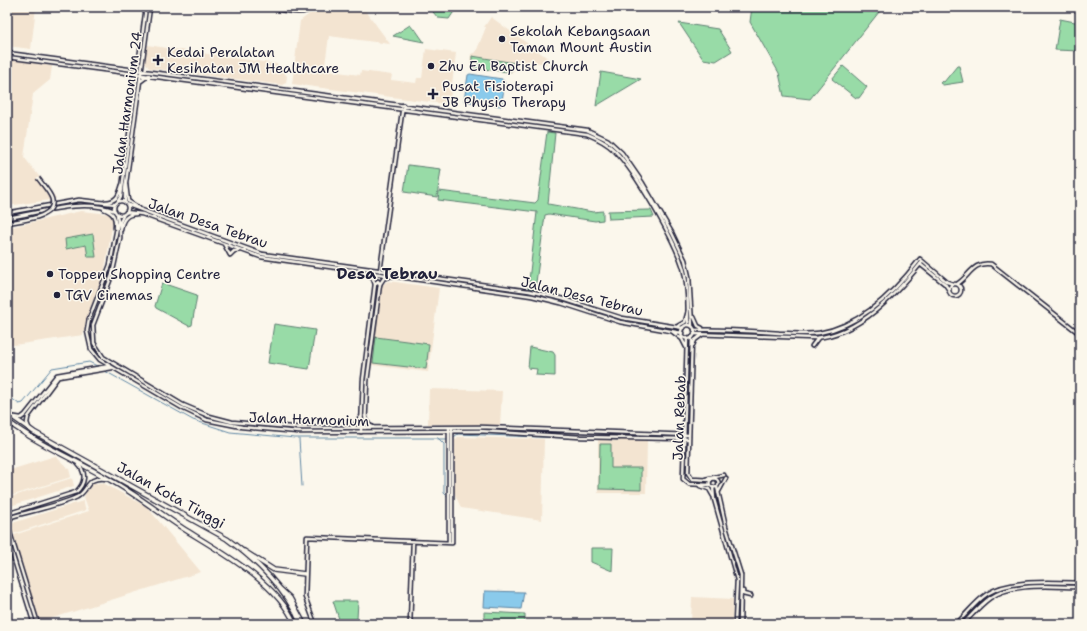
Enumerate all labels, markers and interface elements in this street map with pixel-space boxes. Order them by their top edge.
place label: Sekolah Kebangsaan Taman Mount Austin [510,22,652,56]
street label: Jalan Harmonium 24 [108,30,146,176]
marker: Sekolah Kebangsaan Taman Mount Austin [497,34,507,44]
place label: Kedai Peralatan Kesihatan JM Healthcare [167,43,339,77]
marker: Kedai Peralatan Kesihatan JM Healthcare [152,54,164,66]
place label: Zhu En Baptist Church [439,57,588,75]
marker: Zhu En Baptist Church [426,61,436,71]
place label: Pusat Fisioterapi JB Physio Therapy [442,77,566,111]
marker: Pusat Fisioterapi JB Physio Therapy [427,88,439,100]
street label: Jalan Desa Tebrau [146,194,270,252]
district label: Desa Tebrau [336,263,438,284]
place label: Toppen Shopping Centre [58,265,221,283]
marker: Toppen Shopping Centre [45,269,55,279]
street label: Jalan Desa Tebrau [519,272,645,320]
place label: TGV Cinemas [65,286,153,304]
marker: TGV Cinemas [52,290,62,300]
street label: Jalan Rebab [669,375,689,461]
street label: Jalan Harmonium [248,408,370,430]
street label: Jalan Kota Tinggi [114,458,228,532]

